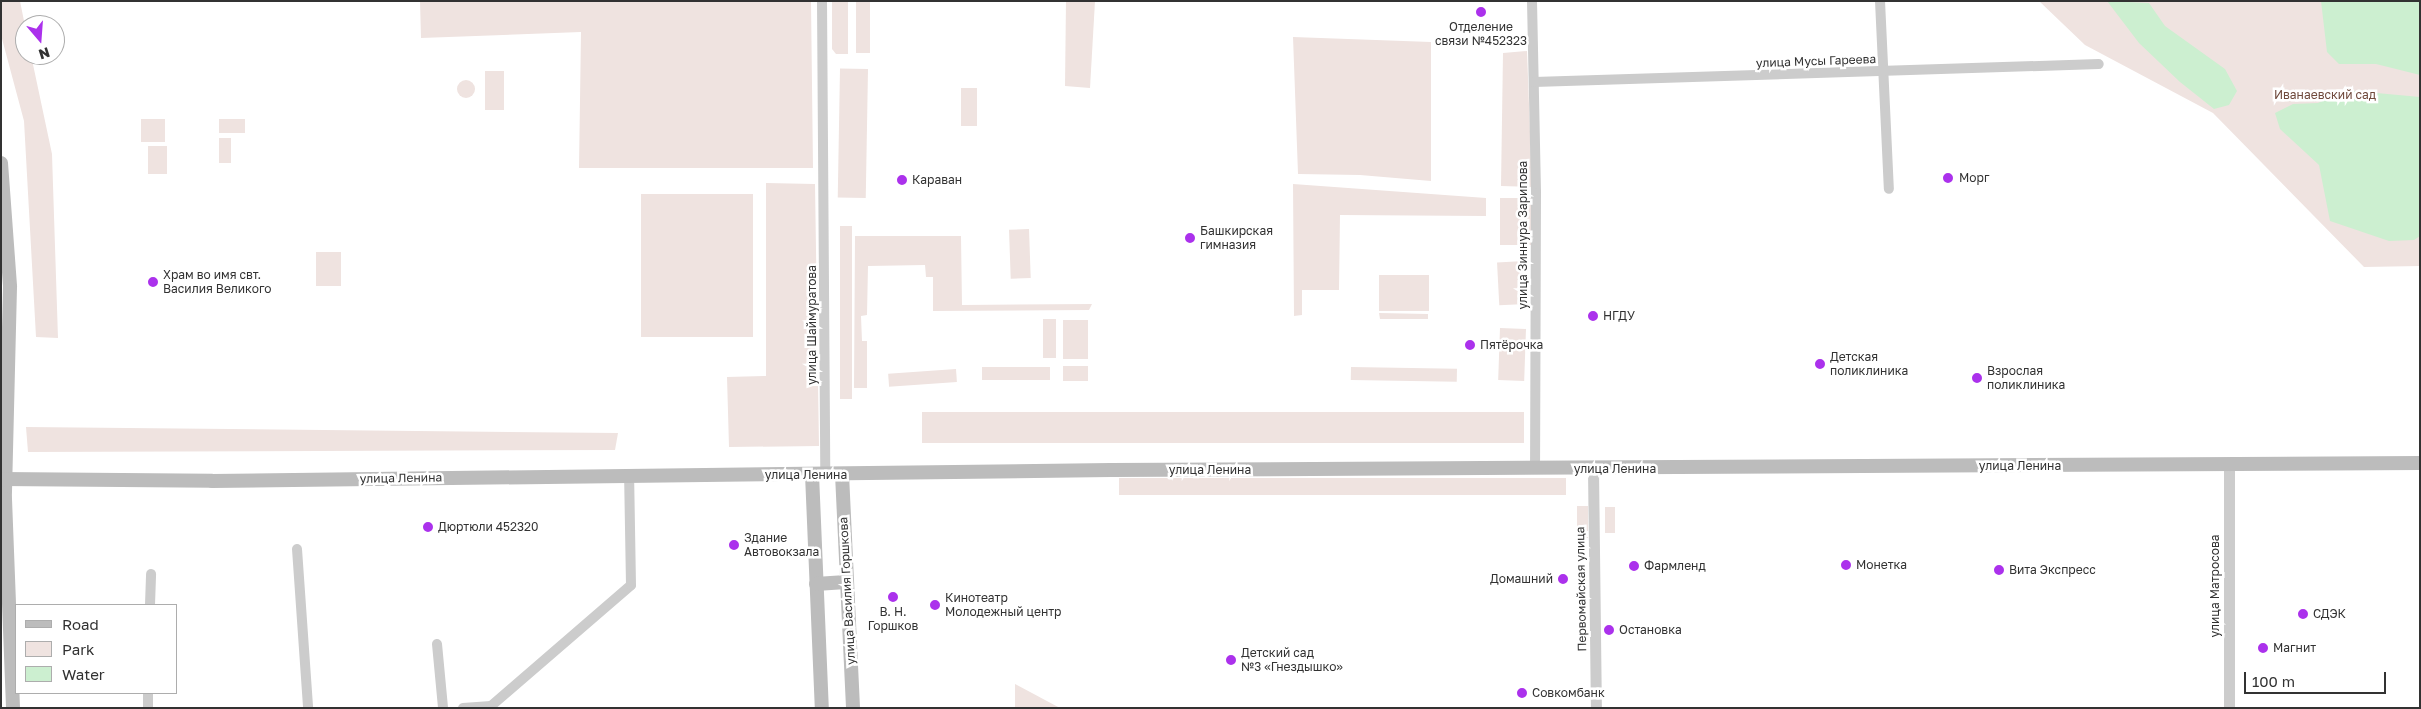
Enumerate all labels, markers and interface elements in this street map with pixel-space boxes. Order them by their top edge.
marker: Отделение связи №452323 [1475,6,1487,18]
north arrow [15,15,65,65]
place label: Отделение связи №452323 [1435,20,1527,48]
text: N [37,44,52,64]
street label: улица Мусы Гареева [1756,52,1876,70]
park label: Иванаевский сад [2274,88,2376,102]
street label: улица Зиннура Зарипова [1516,161,1530,309]
marker: Морг [1941,171,1955,185]
place label: Морг [1959,171,1989,185]
place label: Караван [912,173,962,187]
marker: Караван [896,174,908,186]
place label: Башкирская гимназия [1200,224,1273,252]
marker: Башкирская гимназия [1184,232,1196,244]
street label: улица Шаймуратова [805,265,819,385]
place label: Храм во имя свт. Василия Великого [163,268,272,296]
marker: Храм во имя свт. Василия Великого [147,276,159,288]
place label: НГДУ [1603,309,1635,323]
marker: НГДУ [1587,310,1599,322]
place label: Пятёрочка [1480,338,1543,352]
marker: Пятёрочка [1464,339,1476,351]
place label: Детская поликлиника [1830,350,1908,378]
marker: Детская поликлиника [1814,358,1826,370]
place label: Взрослая поликлиника [1987,364,2065,392]
marker: Взрослая поликлиника [1971,372,1983,384]
street label: улица Ленина [1979,459,2061,473]
street label: улица Ленина [1574,462,1656,476]
street label: улица Ленина [1169,463,1251,477]
street label: улица Ленина [765,468,847,482]
street label: улица Ленина [360,470,442,486]
street label: улица Василия Горшкова [836,517,858,665]
place label: Дюртюли 452320 [438,520,538,534]
marker: Дюртюли 452320 [422,521,434,533]
street label: Первомайская улица [1573,526,1589,652]
place label: Здание Автовокзала [744,531,819,559]
street label: улица Матросова [2208,535,2222,637]
marker: Здание Автовокзала [728,539,740,551]
place label: Монетка [1856,558,1907,572]
place label: Фармленд [1644,559,1706,573]
marker: Монетка [1840,559,1852,571]
marker: Фармленд [1628,560,1640,572]
place label: Вита Экспресс [2009,563,2096,577]
marker: Вита Экспресс [1993,564,2005,576]
place label: Домашний [1490,572,1553,586]
marker: Домашний [1557,573,1569,585]
marker: В. Н. Горшков [887,591,899,603]
place label: Кинотеатр Молодежный центр [945,591,1061,619]
marker: Кинотеатр Молодежный центр [929,599,941,611]
legend [15,604,178,694]
place label: В. Н. Горшков [868,605,918,633]
place label: СДЭК [2313,607,2346,621]
marker: СДЭК [2297,608,2309,620]
text: Road [62,615,99,633]
place label: Остановка [1619,623,1682,637]
marker: Остановка [1603,624,1615,636]
text: Park [62,640,94,658]
place label: Магнит [2273,641,2316,655]
marker: Магнит [2257,642,2269,654]
place label: Детский сад №3 «Гнездышко» [1241,646,1343,674]
marker: Детский сад №3 «Гнездышко» [1225,654,1237,666]
scale bar [2246,662,2388,694]
text: Water [62,665,105,683]
text: 100 m [2252,672,2295,690]
place label: Совкомбанк [1532,686,1605,700]
marker: Совкомбанк [1516,687,1528,699]

